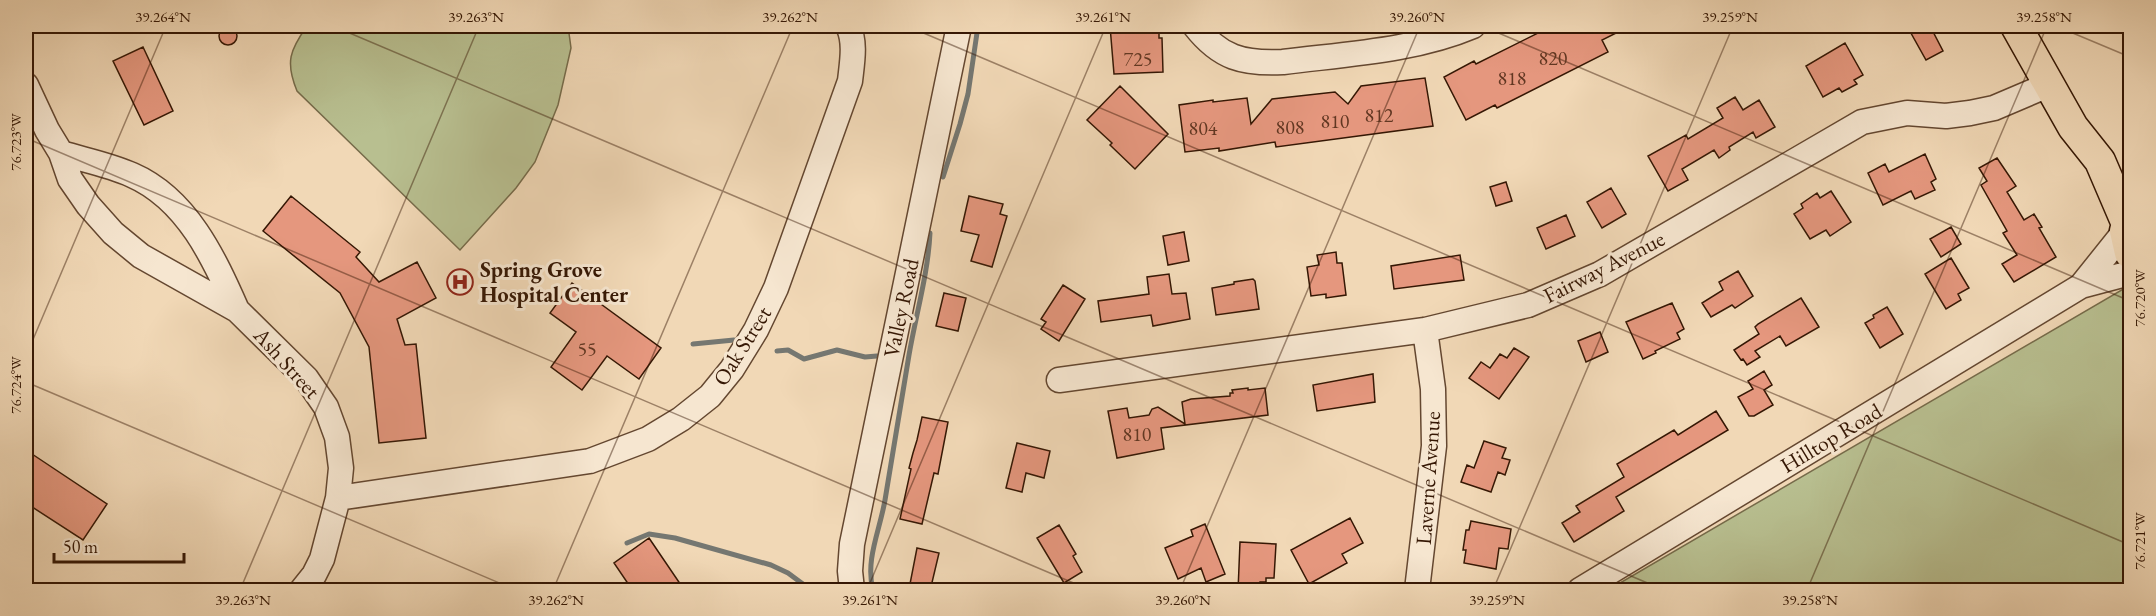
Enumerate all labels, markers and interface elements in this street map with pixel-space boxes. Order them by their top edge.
text: 39.264°N [135,7,191,26]
text: 39.263°N [448,7,504,26]
text: 39.262°N [762,7,818,26]
text: 39.261°N [1075,7,1131,26]
text: 39.260°N [1389,7,1445,26]
text: 39.259°N [1702,7,1758,26]
text: 39.258°N [2016,7,2072,26]
house number: 820 [1539,45,1568,71]
house number: 725 [1124,46,1152,72]
house number: 818 [1498,65,1526,91]
house number: 812 [1365,102,1394,128]
house number: 810 [1321,108,1350,134]
text: 76.723°W [6,113,25,171]
house number: 808 [1276,114,1304,140]
house number: 804 [1189,115,1218,141]
street label: Fairway Avenue [1538,224,1670,310]
place label: Spring Grove Hospital Center [480,255,629,309]
street label: Valley Road [876,255,926,360]
hospital icon: Spring Grove Hospital Center [445,267,475,297]
text: 76.720°W [2130,269,2149,327]
street label: Oak Street [706,301,778,391]
street label: Ash Street [247,320,327,405]
house number: 55 [577,336,597,362]
text: 76.724°W [6,356,25,414]
street label: Hilltop Road [1775,396,1888,480]
street label: Laverne Avenue [1409,410,1447,546]
house number: 810 [1123,421,1152,447]
text: 76.721°W [2130,512,2149,570]
scale bar [54,526,184,564]
text: 50 m [63,535,98,558]
text: 39.263°N [215,590,271,609]
text: 39.262°N [528,590,584,609]
text: 39.261°N [842,590,898,609]
text: 39.260°N [1155,590,1211,609]
text: 39.259°N [1469,590,1525,609]
text: 39.258°N [1782,590,1838,609]

